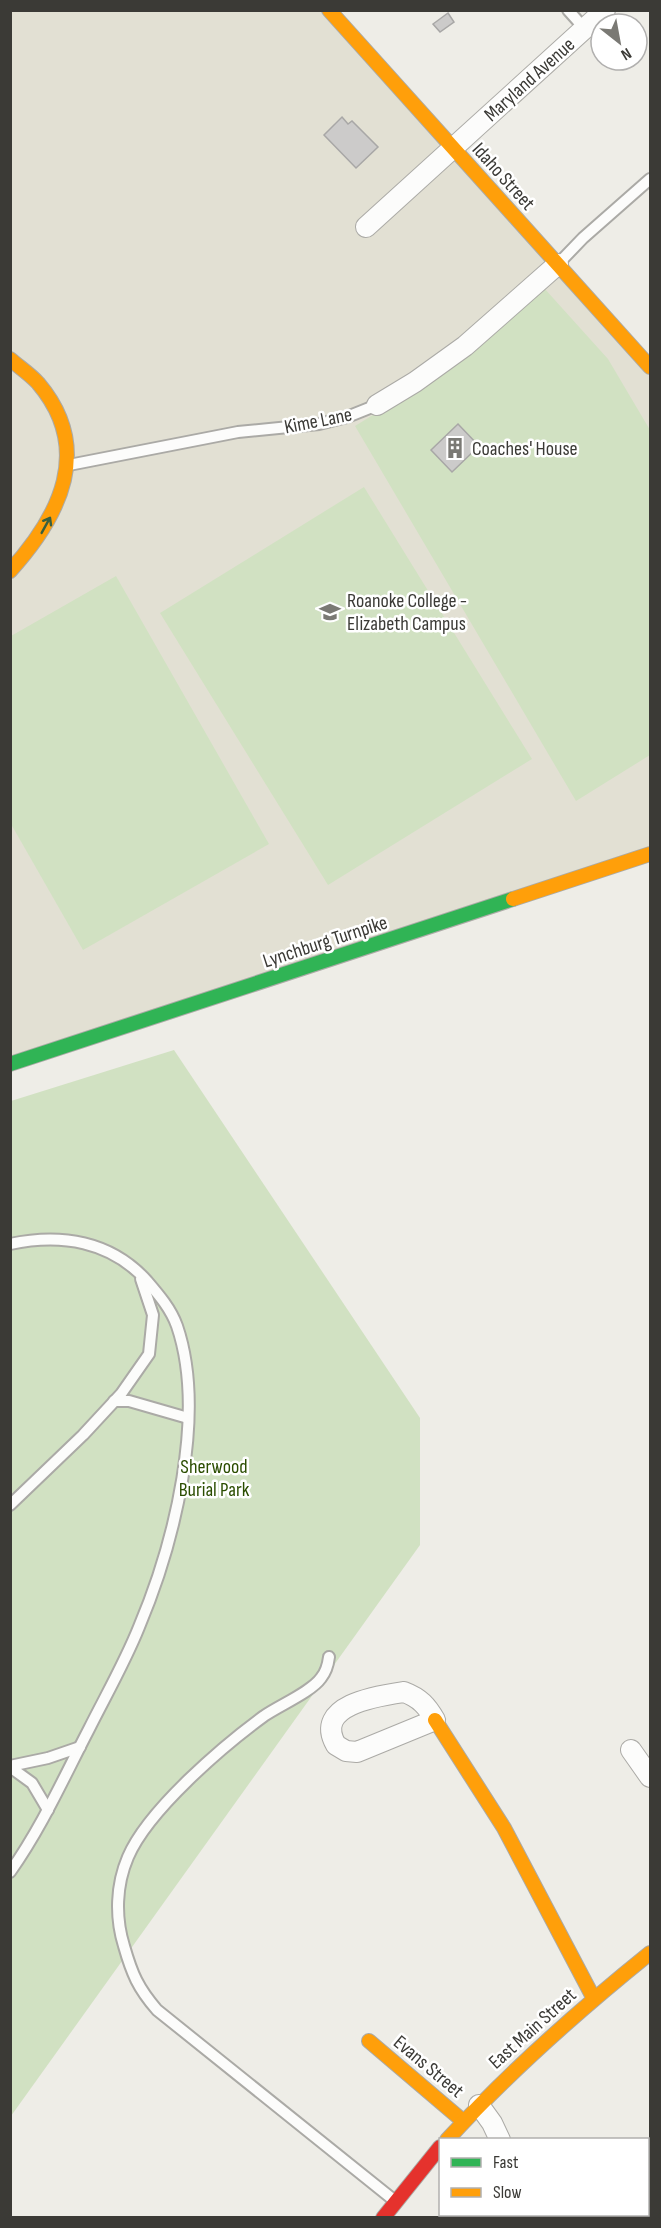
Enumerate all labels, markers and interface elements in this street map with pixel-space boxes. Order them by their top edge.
north arrow [589,12,649,72]
street label: Maryland Avenue [479,33,580,127]
text: N [617,43,635,64]
street label: Idaho Street [467,138,540,215]
street label: Kime Lane [282,403,354,439]
building icon: Coaches' House [443,436,467,460]
place label: Coaches' House [472,437,578,461]
one-way arrow [41,517,53,534]
place label: Roanoke College - Elizabeth Campus [347,589,467,636]
school or university icon: Roanoke College - Elizabeth Campus [318,600,342,624]
street label: Lynchburg Turnpike [260,911,391,973]
park label: Sherwood Burial Park [179,1455,250,1502]
street label: East Main Street [484,1983,581,2074]
street label: Evans Street [388,2030,468,2103]
legend [439,2138,649,2216]
text: Fast [493,2152,519,2173]
text: Slow [493,2182,522,2203]

